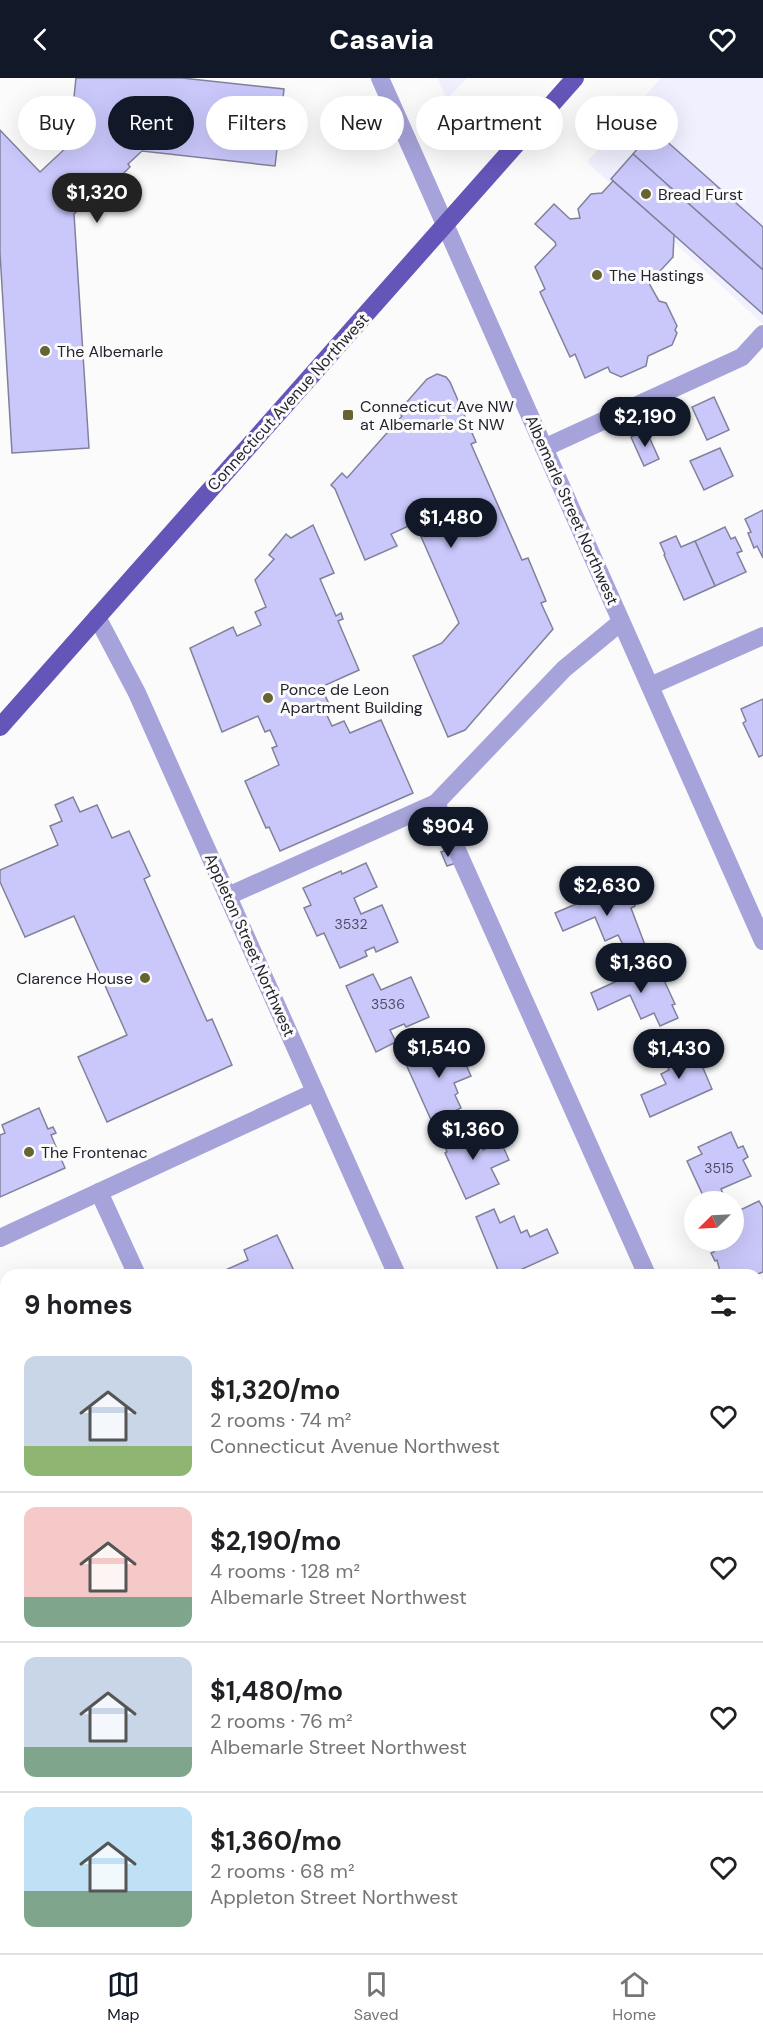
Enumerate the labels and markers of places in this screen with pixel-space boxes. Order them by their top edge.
pin: $1,320 [48,173,146,224]
place label: Bread Furst [658,184,743,205]
marker: Bread Furst [639,187,653,201]
place label: The Hastings [609,265,704,286]
marker: The Hastings [590,268,604,282]
place label: The Albemarle [57,341,163,362]
marker: The Albemarle [38,344,52,358]
place label: Connecticut Ave NW at Albemarle St NW [360,396,515,435]
pin: $2,190 [596,397,694,448]
marker: Connecticut Ave NW at Albemarle St NW [341,408,355,422]
pin: $1,480 [402,498,500,549]
place label: Ponce de Leon Apartment Building [280,679,423,718]
marker: Ponce de Leon Apartment Building [261,691,275,705]
pin: $904 [412,807,484,858]
pin: $2,630 [558,866,656,917]
pin: $1,360 [592,943,690,994]
place label: Clarence House [16,968,133,989]
marker: Clarence House [138,971,152,985]
pin: $1,540 [390,1028,488,1079]
pin: $1,430 [630,1029,728,1080]
pin: $1,360 [424,1110,522,1161]
place label: The Frontenac [41,1142,148,1163]
marker: The Frontenac [22,1145,36,1159]

